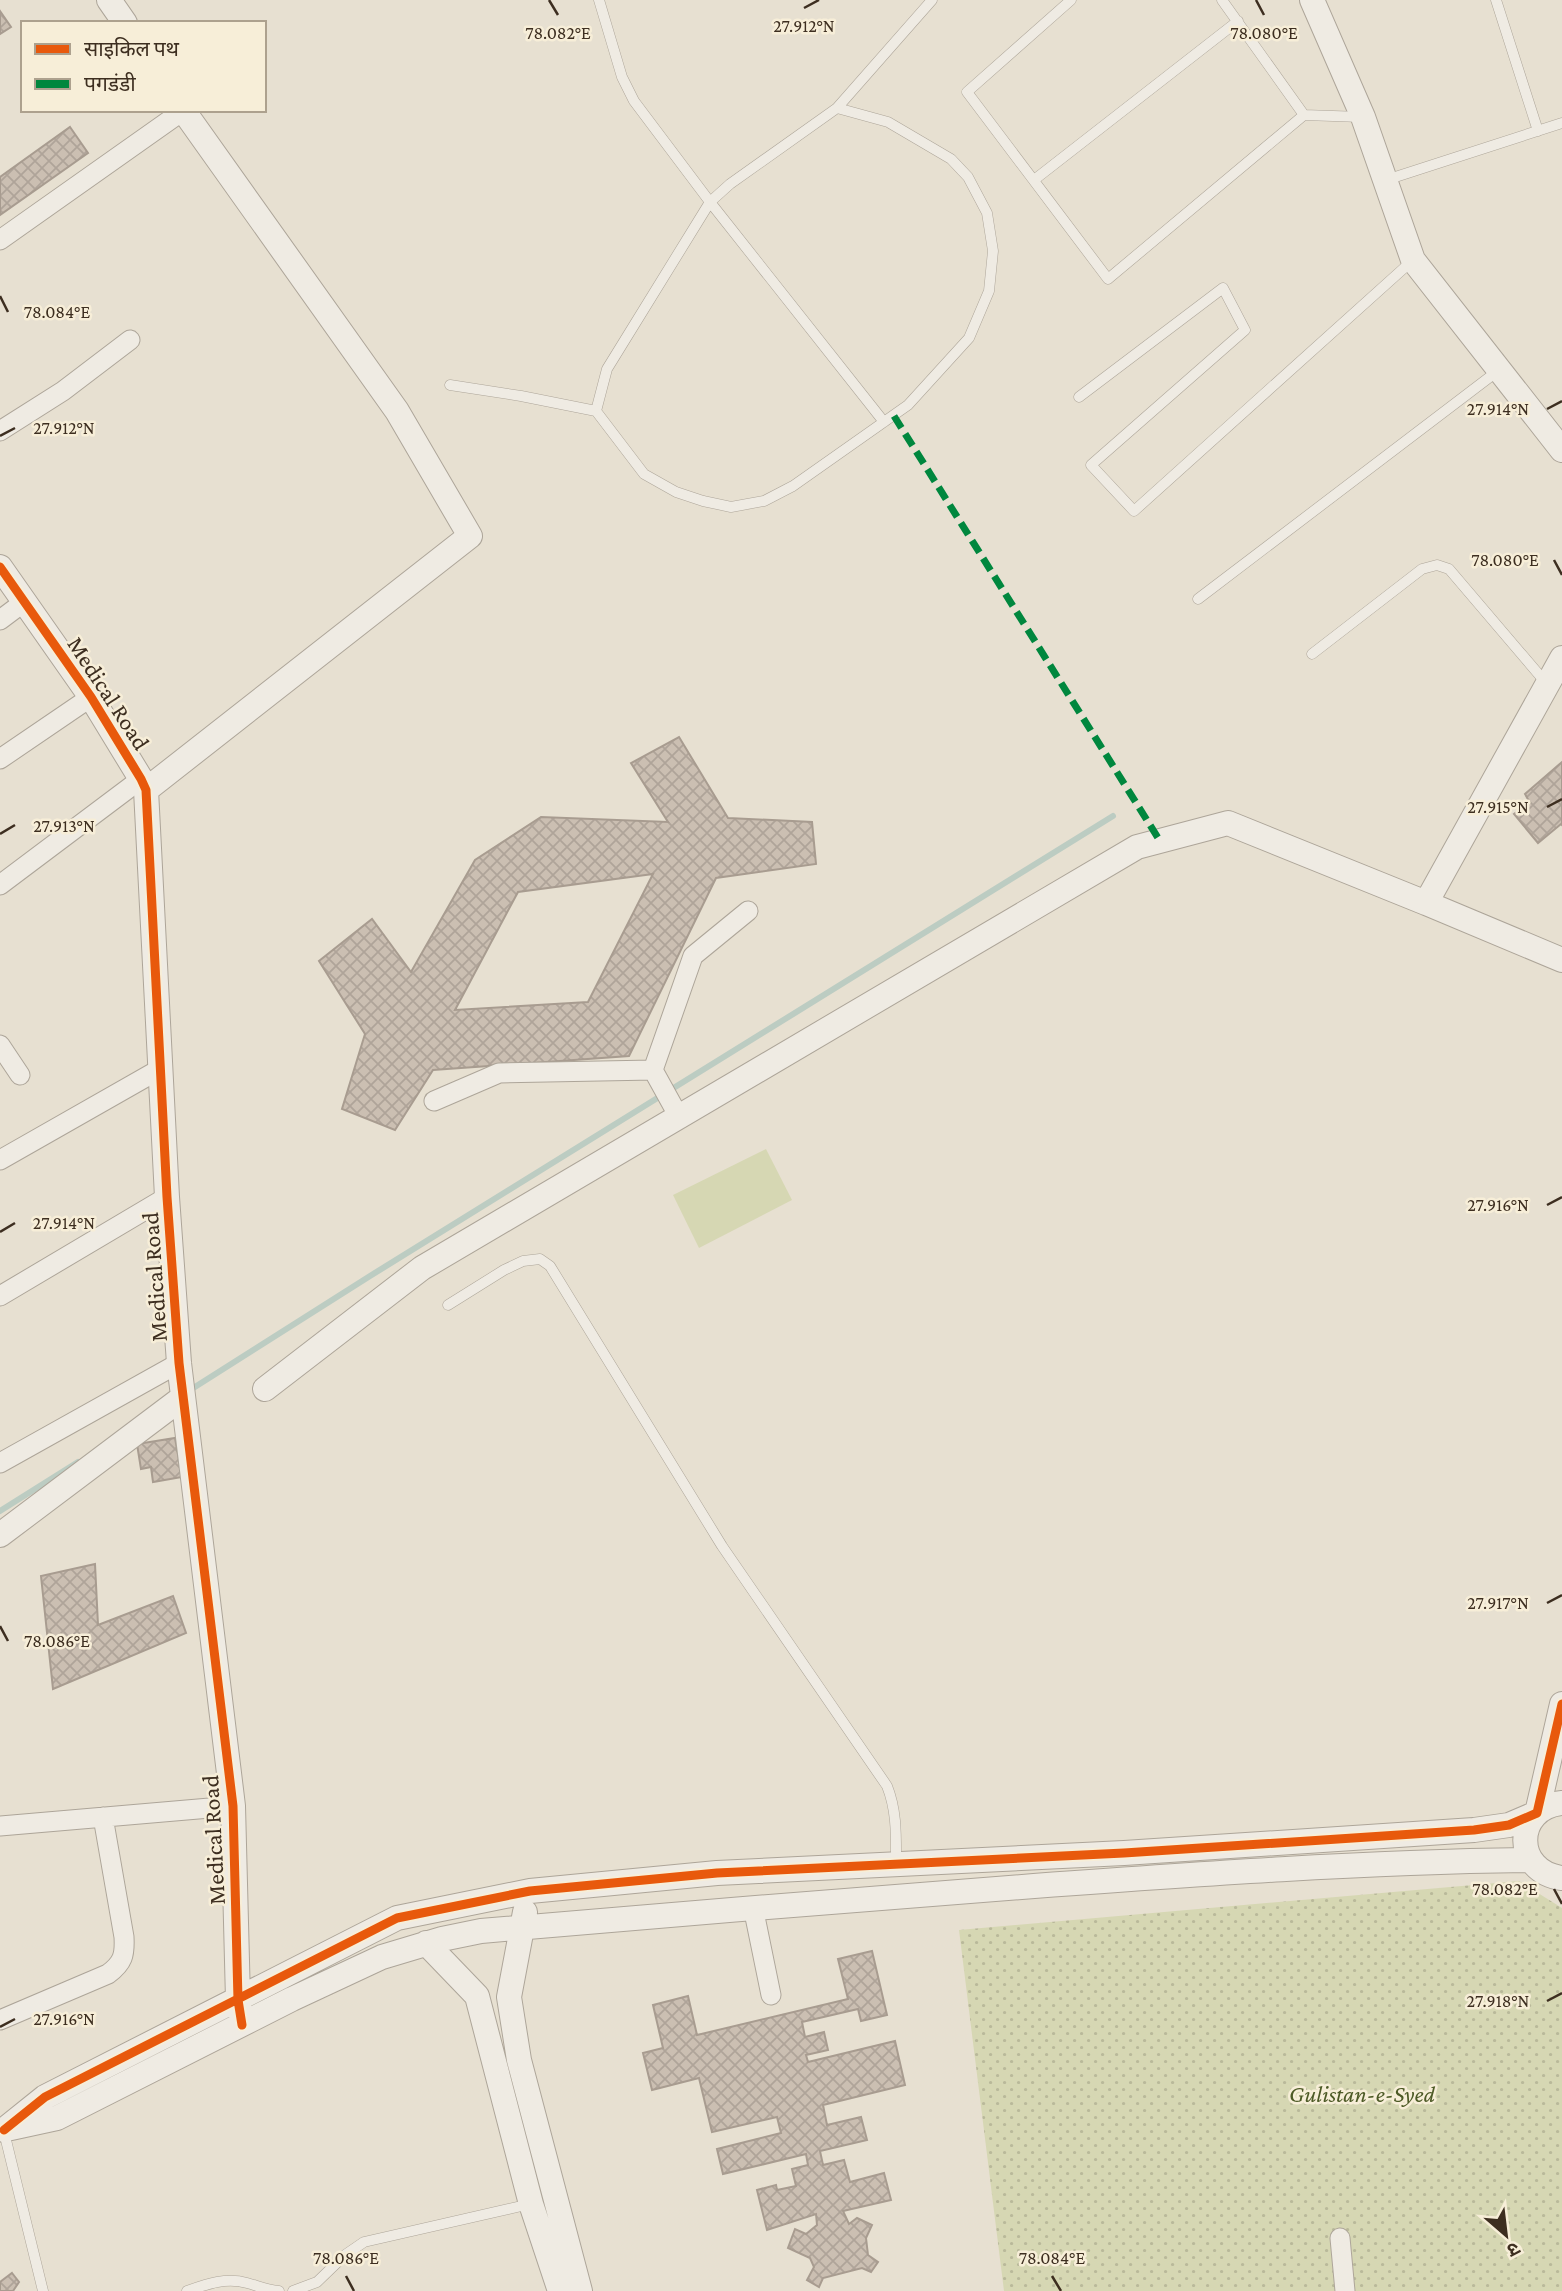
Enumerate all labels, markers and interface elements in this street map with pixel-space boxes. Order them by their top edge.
text: 27.912°N [773,16,835,36]
legend [21,21,266,112]
text: 78.082°E [525,23,591,43]
text: 78.080°E [1230,23,1298,43]
text: साइकिल पथ [84,37,180,61]
text: पगडंडी [84,72,136,96]
text: 78.084°E [24,302,90,322]
text: 27.914°N [1467,399,1529,419]
text: 27.912°N [33,418,95,438]
text: 78.080°E [1471,550,1539,570]
street label: Medical Road [62,631,156,755]
text: 27.915°N [1467,797,1529,817]
text: 27.913°N [33,816,95,836]
text: 27.916°N [1467,1195,1529,1215]
street label: Medical Road [136,1211,172,1343]
text: 27.914°N [33,1213,95,1233]
text: 27.917°N [1467,1593,1529,1613]
text: 78.086°E [24,1631,90,1651]
street label: Medical Road [196,1774,230,1906]
text: 78.082°E [1472,1879,1538,1899]
text: 27.918°N [1467,1991,1530,2011]
text: 27.916°N [33,2009,95,2029]
park label: Gulistan-e-Syed [1289,2080,1436,2107]
north arrow [1471,2200,1541,2270]
text: उ [1503,2238,1524,2262]
text: 78.086°E [313,2248,379,2268]
text: 78.084°E [1019,2248,1085,2268]

